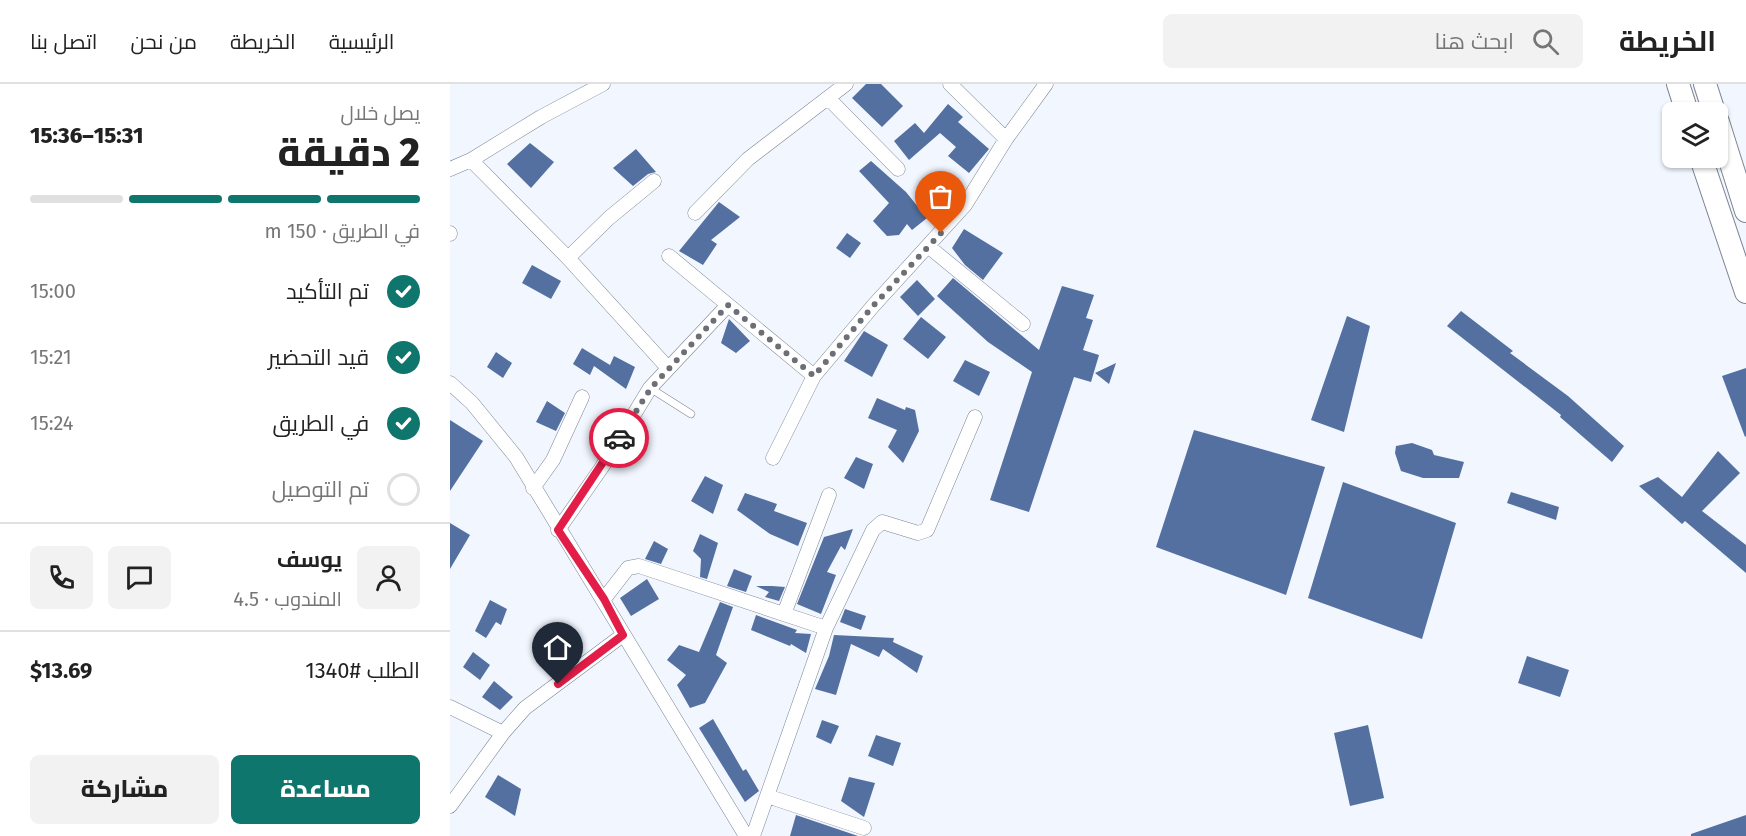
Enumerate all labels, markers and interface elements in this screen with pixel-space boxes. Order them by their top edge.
search box [1163,14,1583,68]
icon: search [1529,25,1562,58]
text: الخريطة [1619,25,1716,58]
text: ابحث هنا [1435,28,1514,55]
text: اتصل بنا [30,29,97,55]
text: من نحن [130,29,197,55]
text: الخريطة [230,29,296,55]
text: الرئيسية [329,29,395,55]
text: يصل خلال [340,101,420,125]
map controls [1662,102,1728,168]
button: layers [1662,102,1728,168]
text: 15:31–15:36 [30,122,143,149]
text: 2 دقيقة [277,130,420,176]
pin [915,171,966,233]
icon: bag [924,180,957,213]
text: في الطريق · 150 m [264,219,420,243]
icon: check [387,275,420,308]
text: تم التأكيد [286,278,369,305]
text: 15:00 [30,279,76,303]
icon: check [387,341,420,374]
text: قيد التحضير [268,344,369,371]
text: 15:21 [30,345,72,369]
icon: check [387,407,420,440]
courier [589,408,649,468]
text: في الطريق [272,410,369,437]
text: 15:24 [30,411,73,435]
icon: car [603,422,636,455]
text: تم التوصيل [272,476,369,503]
button: phone [30,546,93,609]
button: chat [108,546,171,609]
text: يوسف [277,546,342,573]
button: person [357,546,420,609]
text: المندوب · 4.5 [233,587,342,611]
pin [532,622,583,684]
icon: home [541,631,574,664]
text: $13.69 [30,657,92,684]
text: الطلب #1340 [305,657,420,684]
button: مشاركة [30,755,219,824]
button: مساعدة [231,755,420,824]

